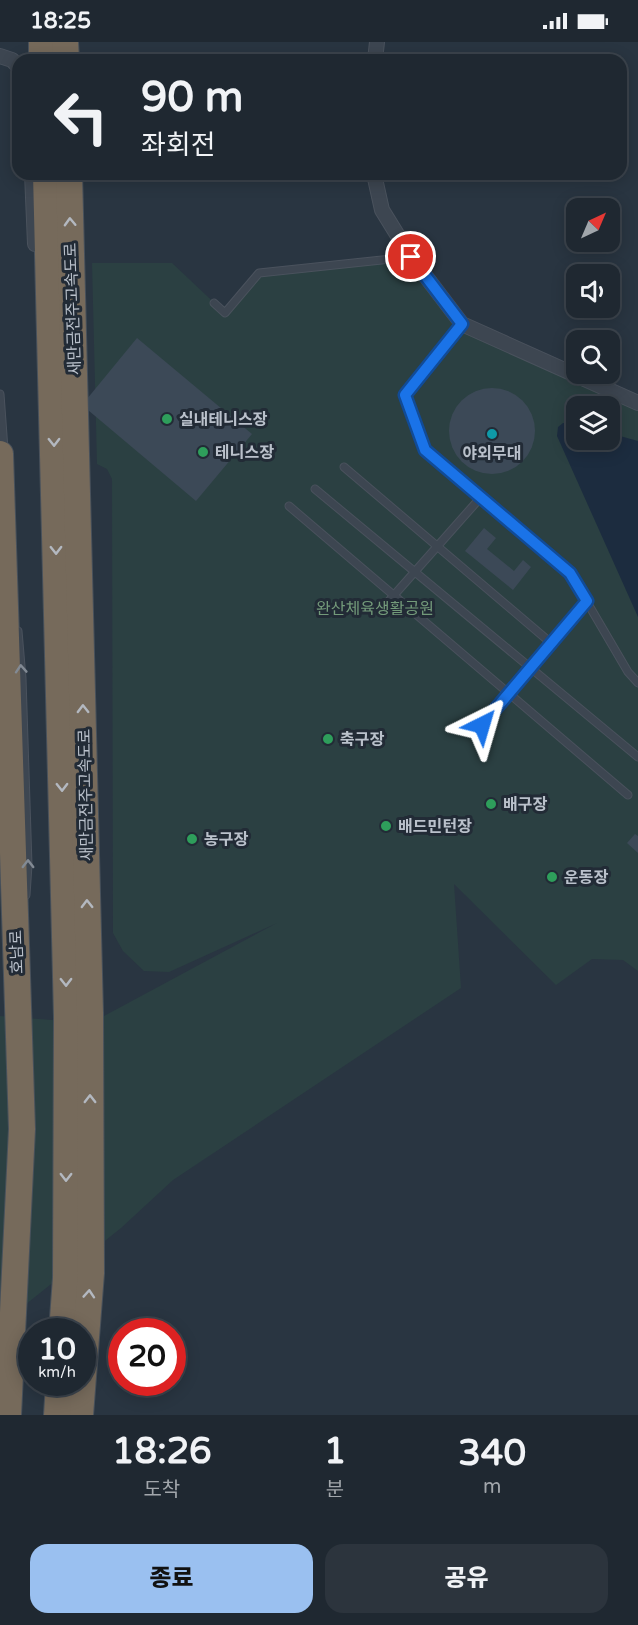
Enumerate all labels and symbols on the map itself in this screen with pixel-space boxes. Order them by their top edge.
north arrow [566,198,620,252]
one-way arrow [64,218,76,227]
pin [385,231,436,282]
street label: 새만금전주고속도로 [61,242,85,376]
place label: 실내테니스장 [179,410,268,430]
marker: 실내테니스장 [160,412,174,426]
marker: 야외무대 [485,427,499,441]
one-way arrow [47,438,60,447]
place label: 테니스장 [215,443,274,463]
place label: 야외무대 [463,444,521,464]
marker: 테니스장 [196,445,210,459]
one-way arrow [50,546,62,555]
park label: 완산체육생활공원 [316,599,434,619]
one-way arrow [15,664,28,673]
position arrow [450,693,514,757]
one-way arrow [76,704,89,713]
street label: 새만금전주고속도로 [75,728,97,861]
place label: 축구장 [340,730,384,750]
marker: 축구장 [321,732,335,746]
one-way arrow [55,783,68,792]
place label: 배구장 [503,795,547,815]
marker: 배구장 [484,797,498,811]
place label: 배드민턴장 [398,817,472,837]
marker: 배드민턴장 [379,819,393,833]
place label: 농구장 [204,830,248,850]
marker: 농구장 [185,832,199,846]
one-way arrow [22,859,34,868]
place label: 운동장 [564,868,608,888]
marker: 운동장 [545,870,559,884]
one-way arrow [81,899,94,908]
street label: 호남로 [6,929,28,974]
one-way arrow [60,978,73,987]
one-way arrow [84,1094,96,1103]
one-way arrow [60,1173,73,1182]
one-way arrow [82,1289,95,1298]
speed limit sign: 20 [108,1318,186,1396]

